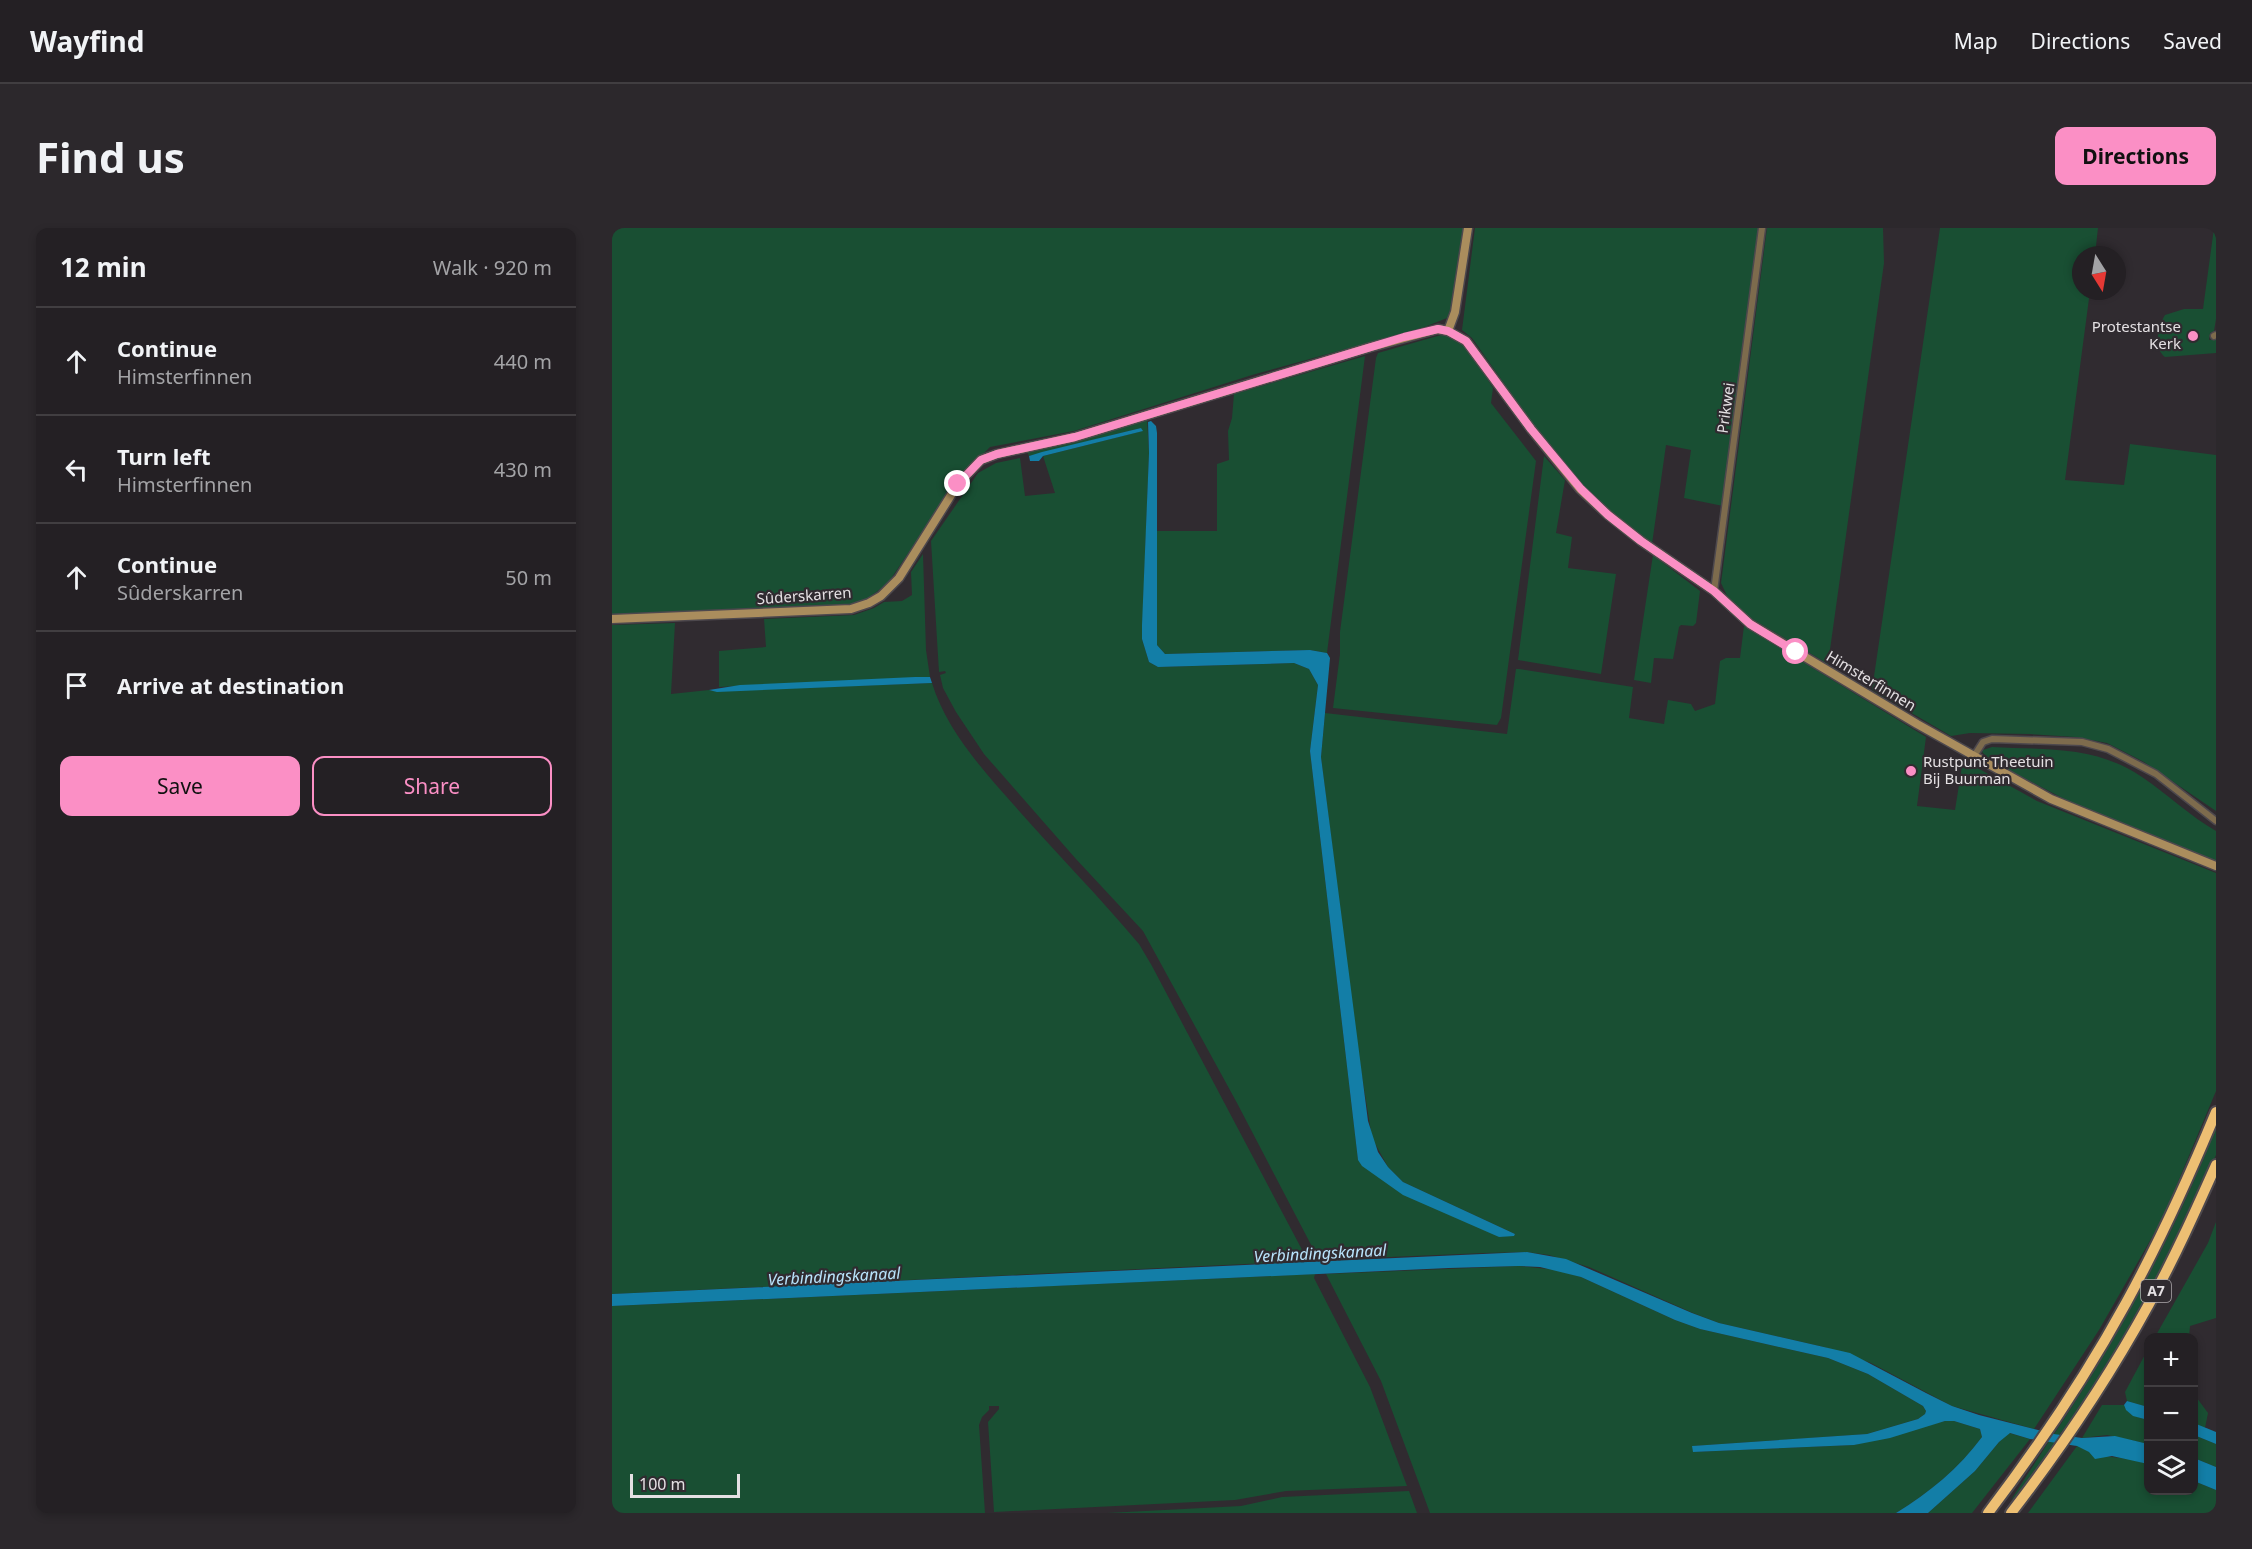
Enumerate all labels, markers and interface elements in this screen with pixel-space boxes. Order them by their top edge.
text: Wayfind [30,22,144,60]
text: Map [1954,27,1998,55]
text: Directions [2031,27,2130,55]
text: Saved [2163,27,2222,55]
button: Directions [2055,127,2216,185]
text: Find us [36,128,185,185]
north arrow [2072,246,2126,300]
text: 12 min [60,249,147,285]
text: Walk · 920 m [433,254,552,281]
place label: Protestantse Kerk [2092,316,2181,353]
marker: Protestantse Kerk [2186,329,2200,343]
text: Continue [117,333,217,363]
icon: ahead [60,345,93,378]
text: 440 m [494,348,552,375]
text: Himsterfinnen [117,363,252,390]
street label: Prikwei [1712,381,1738,435]
text: Turn left [117,441,211,471]
icon: left [60,453,93,486]
text: 430 m [494,456,552,483]
route end [944,470,970,496]
text: Himsterfinnen [117,471,252,498]
text: Continue [117,549,217,579]
icon: ahead [60,561,93,594]
text: 50 m [505,564,552,591]
text: Sûderskarren [117,579,243,606]
street label: Sûderskarren [756,582,852,608]
route start [1782,638,1808,664]
street label: Himsterfinnen [1823,645,1920,715]
icon: arrive [60,669,93,702]
text: Arrive at destination [117,670,344,700]
place label: Rustpunt Theetuin Bij Buurman [1923,751,2054,788]
button: Save [60,756,300,816]
button: Share [312,756,552,816]
marker: Rustpunt Theetuin Bij Buurman [1904,764,1918,778]
water label: Verbindingskanaal [1253,1238,1388,1267]
water label: Verbindingskanaal [767,1261,902,1290]
road number: A7 [2141,1280,2171,1302]
map controls [2144,1333,2198,1495]
button: + [2144,1333,2198,1387]
button: − [2144,1387,2198,1441]
button: layers [2144,1441,2198,1495]
scale bar [630,1471,740,1498]
text: 100 m [639,1473,686,1495]

